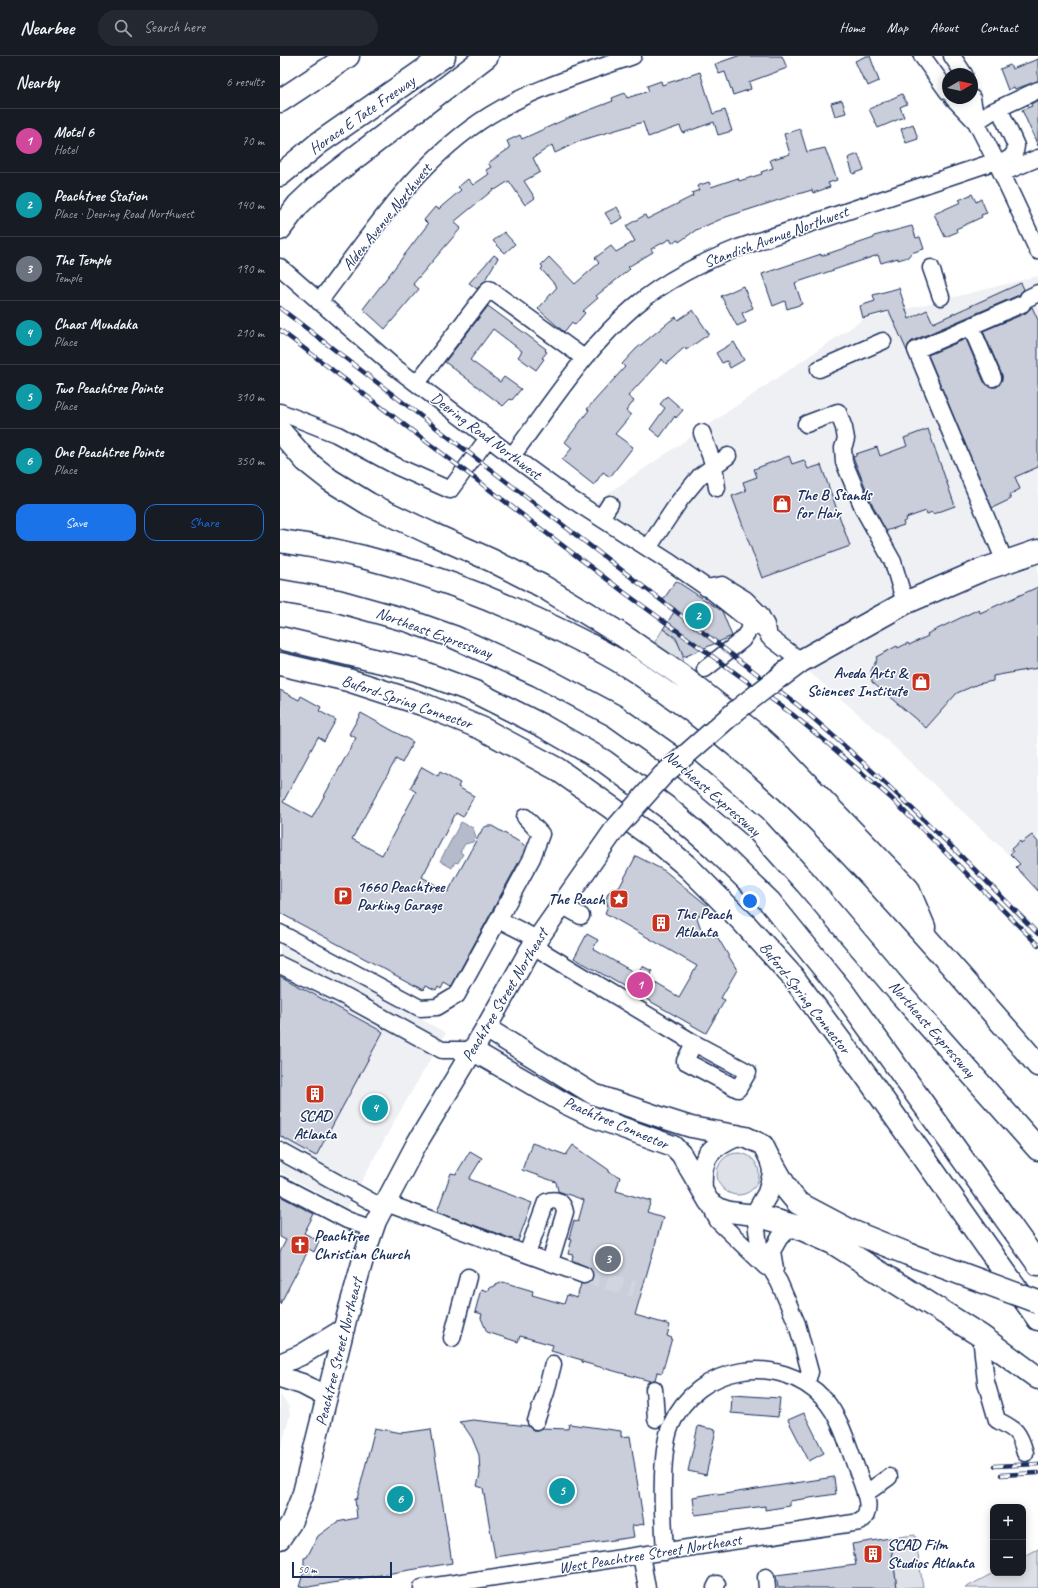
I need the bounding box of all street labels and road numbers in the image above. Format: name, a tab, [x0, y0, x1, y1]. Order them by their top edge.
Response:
street label: Horace E Tate Freeway	[305, 70, 420, 159]
street label: Alden Avenue Northwest	[338, 158, 437, 275]
street label: Standish Avenue Northwest	[701, 201, 852, 272]
street label: Deering Road Northwest	[427, 388, 547, 485]
street label: Northeast Expressway	[373, 603, 496, 664]
street label: Buford-Spring Connector	[339, 670, 476, 734]
street label: Northeast Expressway	[659, 745, 766, 842]
street label: Peachtree Street Northeast	[457, 923, 554, 1065]
street label: Buford-Spring Connector	[755, 938, 856, 1059]
street label: Northeast Expressway	[884, 976, 981, 1083]
street label: Peachtree Connector	[560, 1092, 673, 1155]
street label: Peachtree Street Northeast	[311, 1273, 368, 1428]
street label: West Peachtree Street Northeast	[557, 1529, 744, 1578]

